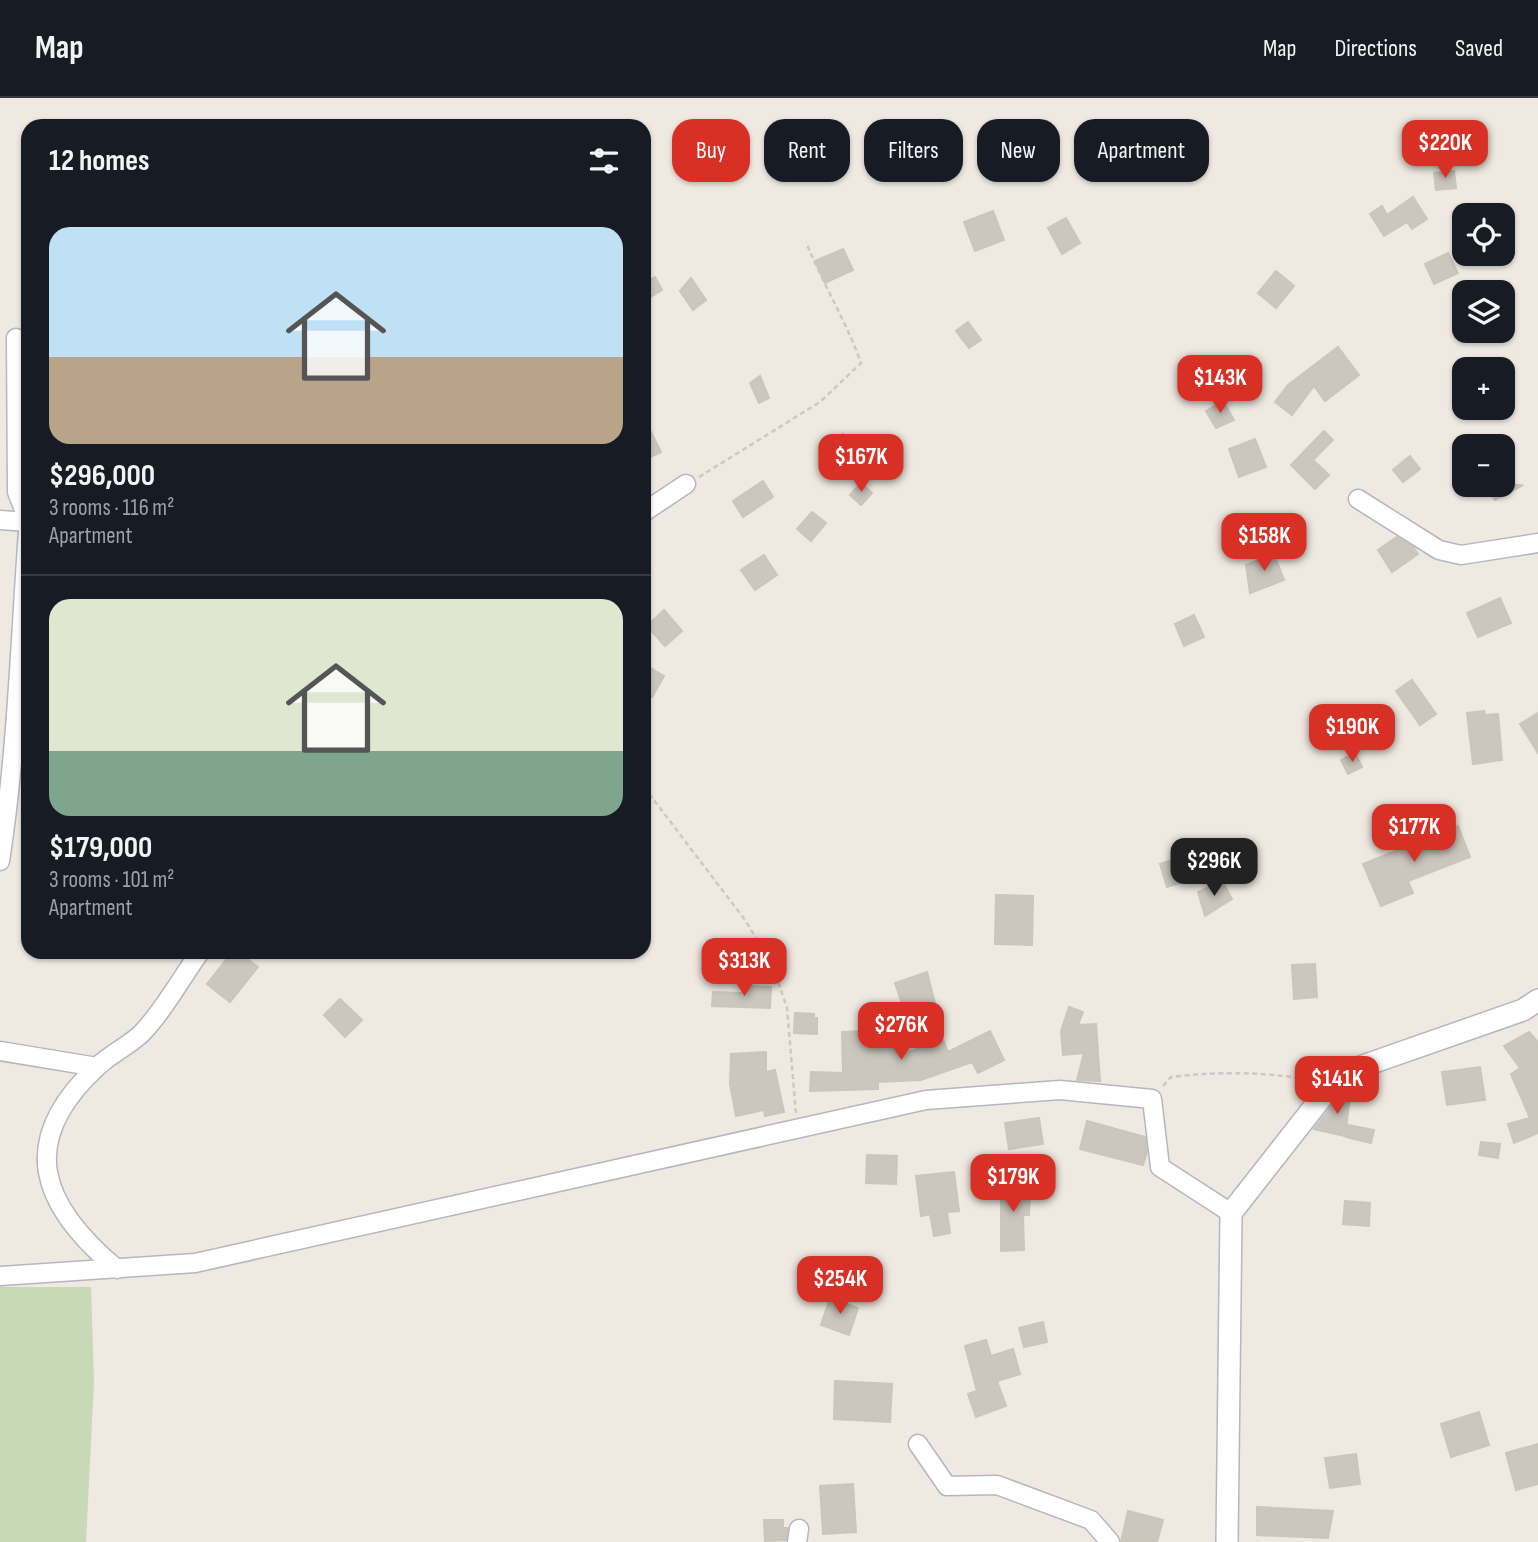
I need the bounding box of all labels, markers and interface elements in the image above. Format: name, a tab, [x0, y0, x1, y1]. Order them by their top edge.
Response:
text: Map	[35, 28, 84, 68]
text: Map	[1263, 34, 1296, 63]
text: Directions	[1334, 34, 1417, 63]
text: Saved	[1455, 34, 1503, 63]
chip: Buy	[672, 119, 750, 182]
chip: Rent	[764, 119, 850, 182]
chip: Filters	[864, 119, 963, 182]
chip: New	[977, 119, 1060, 182]
chip: Apartment	[1074, 119, 1209, 182]
pin: $220K	[1396, 120, 1494, 180]
text: $220K	[1418, 129, 1472, 157]
icon: filters	[585, 142, 623, 180]
text: 12 homes	[49, 143, 150, 179]
map controls	[1452, 203, 1515, 497]
button: locate	[1452, 203, 1515, 266]
icon: home	[273, 273, 399, 399]
button: layers	[1452, 280, 1515, 343]
pin: $143K	[1171, 356, 1269, 415]
button: +	[1452, 357, 1515, 420]
text: $143K	[1193, 364, 1247, 392]
pin: $167K	[812, 434, 910, 494]
button: −	[1452, 434, 1515, 497]
text: $167K	[834, 443, 888, 471]
text: $296,000	[49, 458, 155, 494]
text: 3 rooms · 116 m²	[49, 494, 174, 522]
pin: $158K	[1215, 514, 1313, 573]
text: Apartment	[49, 522, 133, 550]
text: $158K	[1237, 522, 1291, 550]
icon: home	[273, 645, 399, 771]
pin: $190K	[1303, 704, 1401, 764]
text: $190K	[1325, 713, 1379, 741]
pin: $177K	[1365, 804, 1463, 864]
text: $177K	[1388, 813, 1440, 841]
text: $179,000	[49, 830, 152, 866]
pin: $296K	[1165, 838, 1263, 898]
text: $296K	[1187, 847, 1241, 875]
text: 3 rooms · 101 m²	[49, 866, 174, 894]
text: Apartment	[49, 894, 133, 922]
pin: $313K	[695, 939, 793, 998]
text: $313K	[718, 947, 770, 975]
pin: $276K	[852, 1002, 950, 1062]
text: $276K	[874, 1011, 928, 1039]
pin: $141K	[1288, 1056, 1386, 1116]
text: $141K	[1311, 1065, 1363, 1093]
pin: $179K	[964, 1154, 1062, 1214]
text: $179K	[987, 1163, 1039, 1191]
pin: $254K	[791, 1256, 889, 1316]
text: $254K	[813, 1265, 867, 1293]

